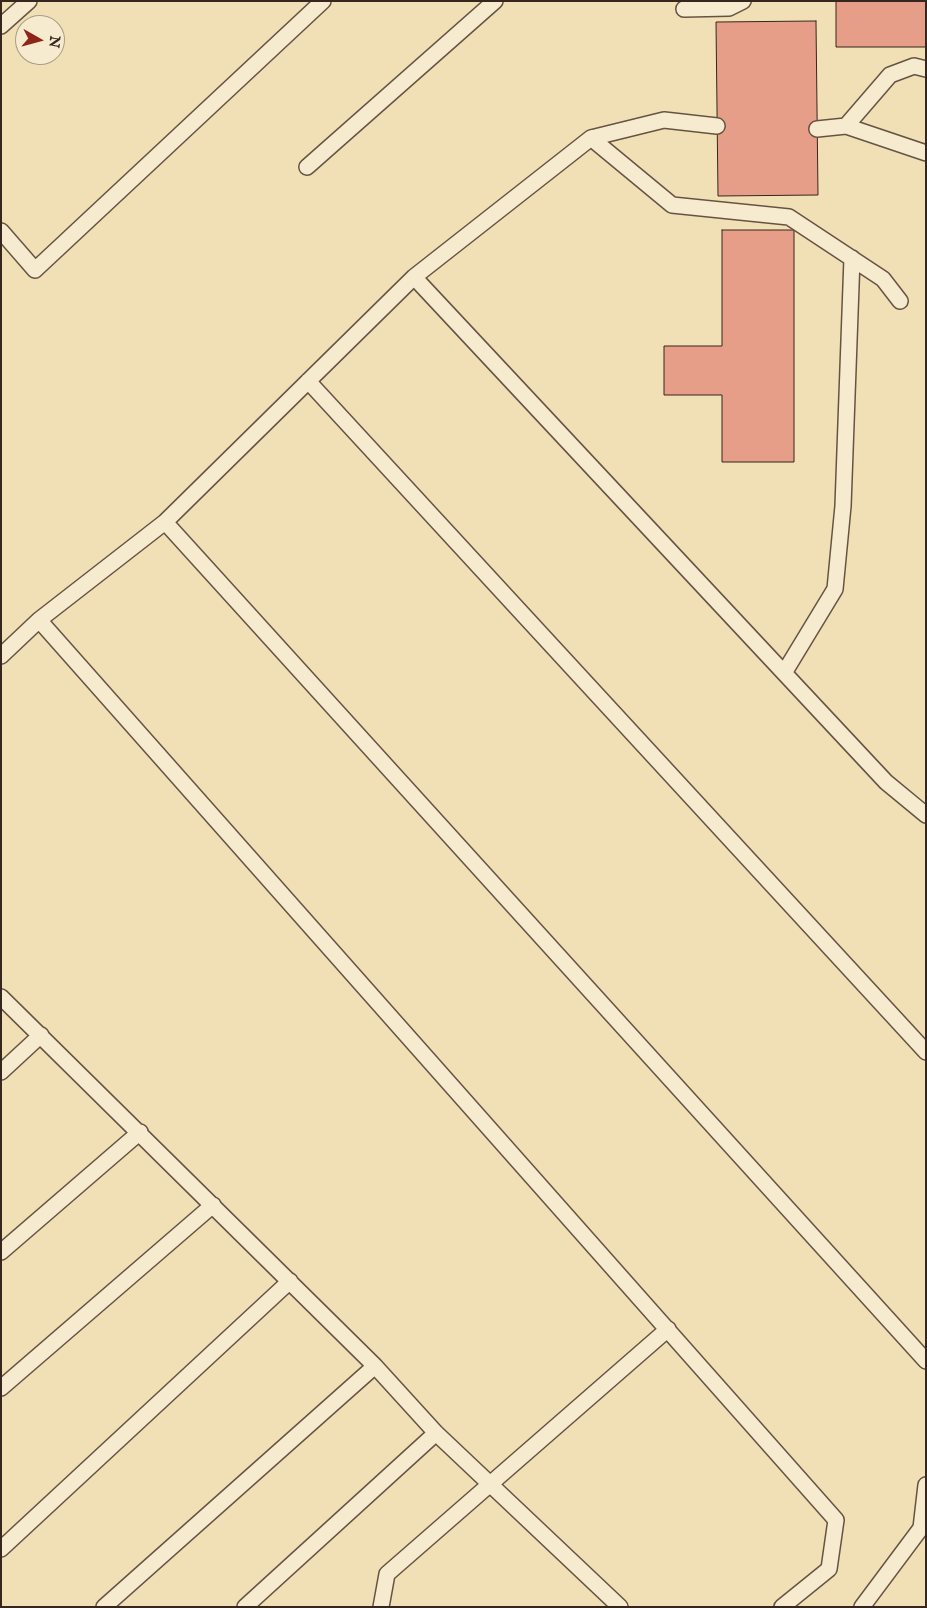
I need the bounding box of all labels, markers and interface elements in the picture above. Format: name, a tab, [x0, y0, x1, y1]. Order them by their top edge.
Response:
north arrow	[15, 15, 65, 65]
text: N	[44, 35, 64, 49]

